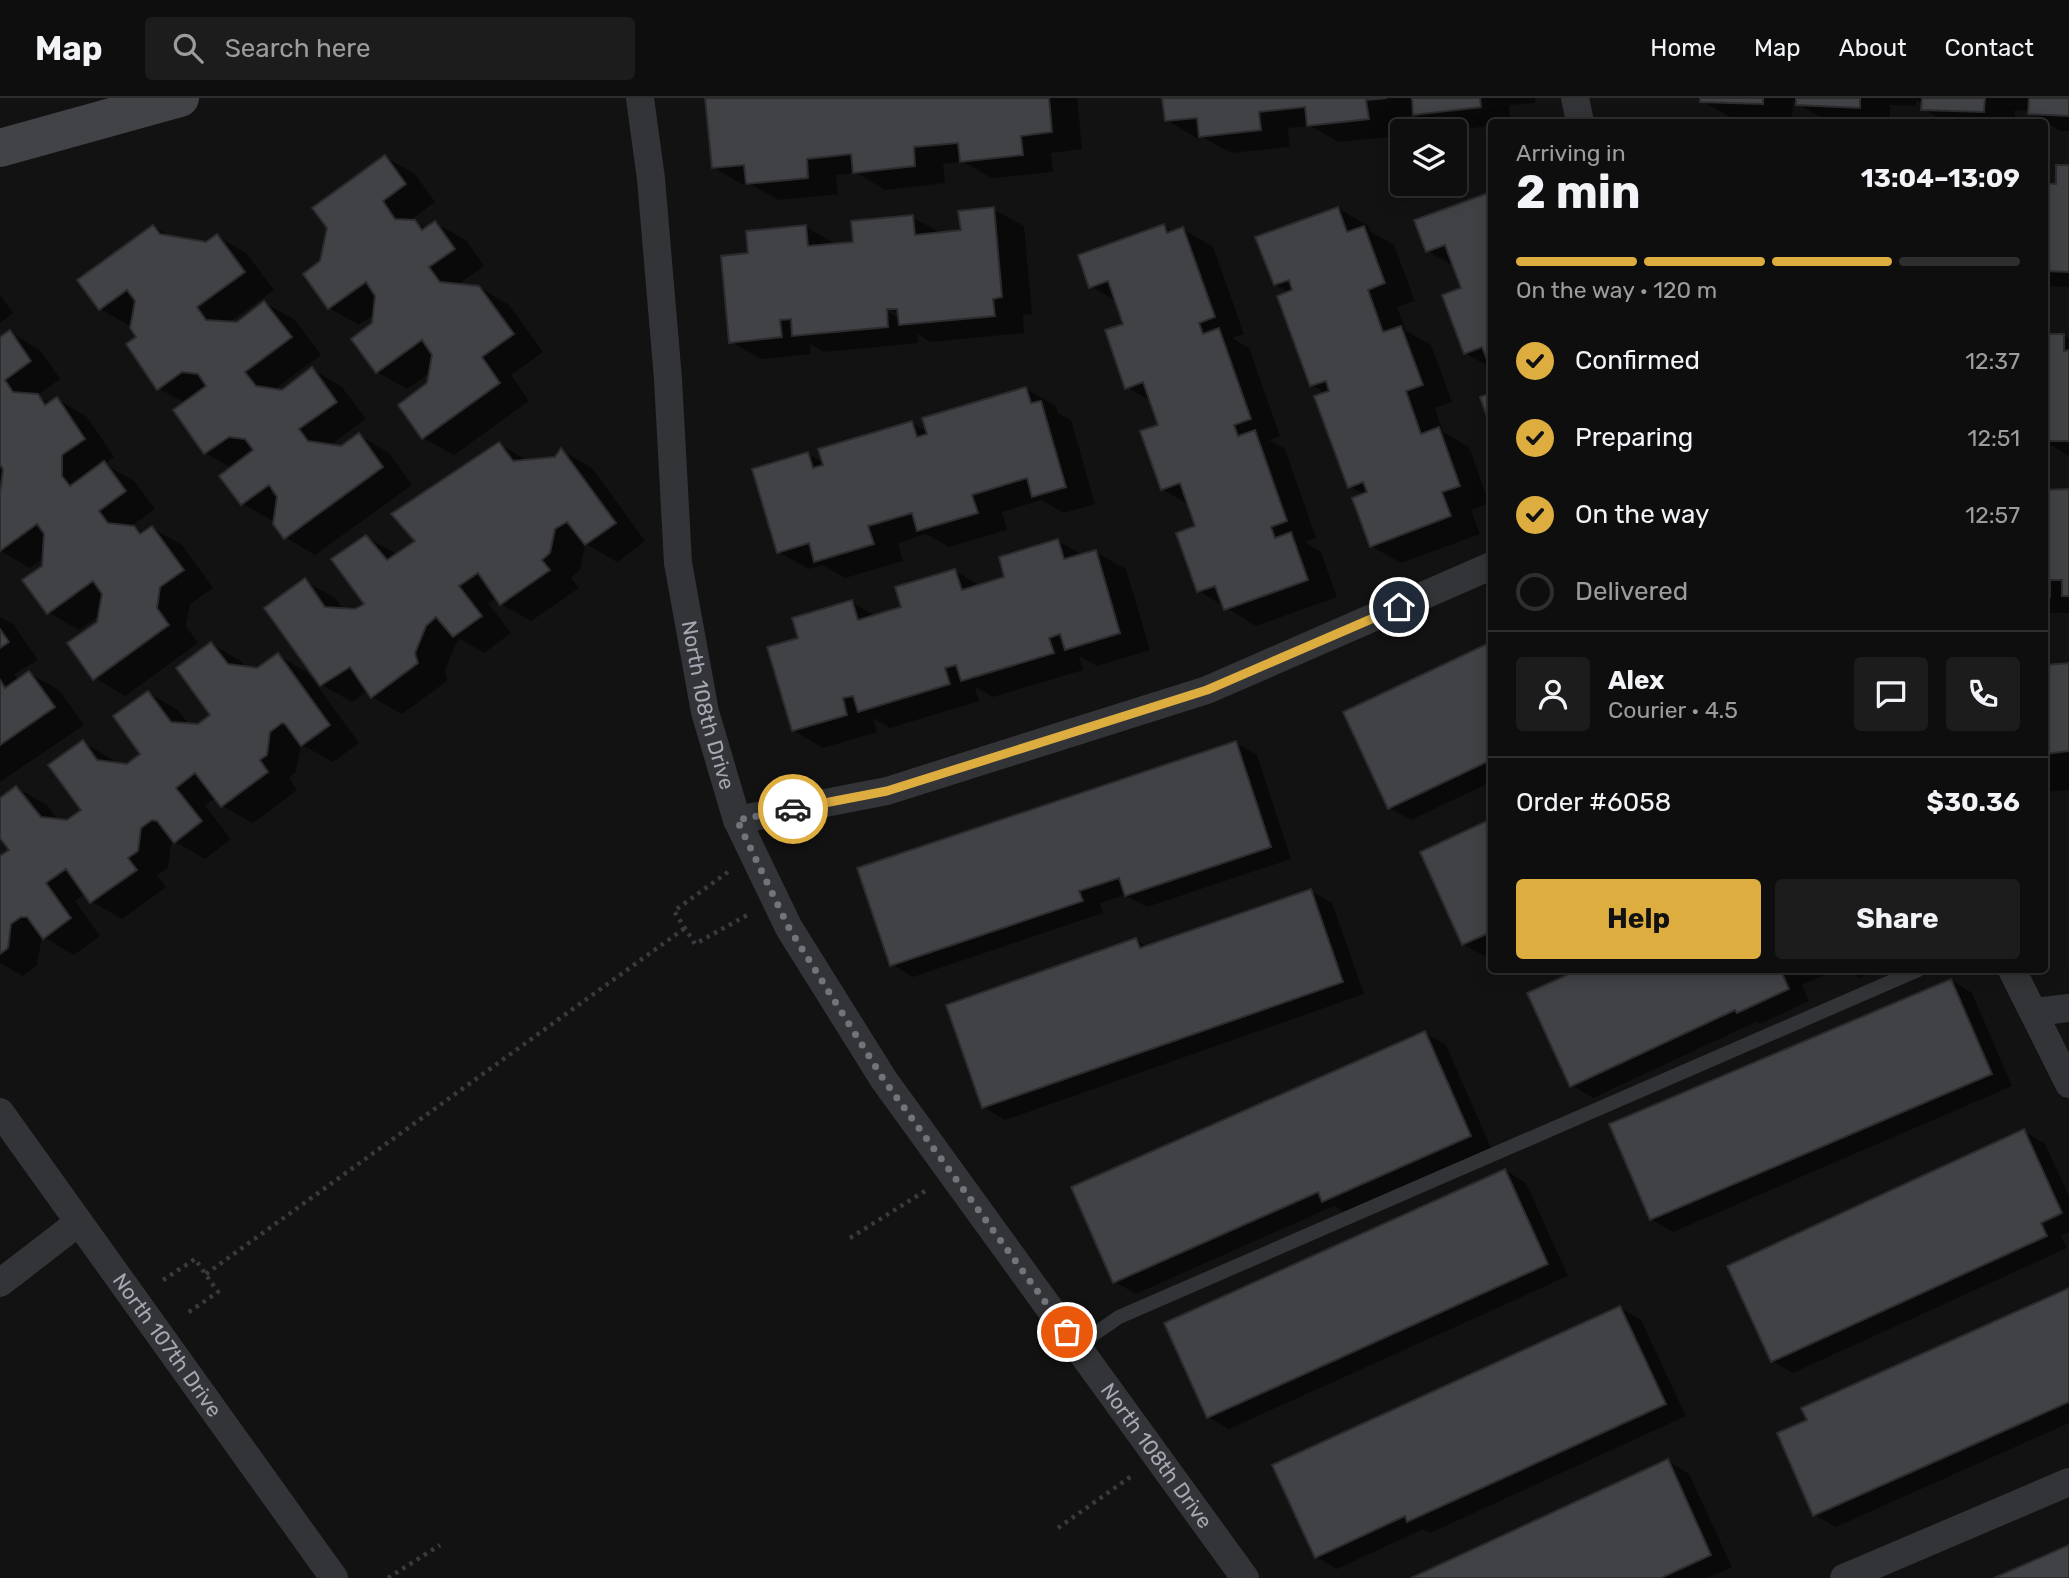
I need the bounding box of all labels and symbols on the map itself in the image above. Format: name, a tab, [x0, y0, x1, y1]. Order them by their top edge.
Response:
pin	[1369, 577, 1429, 637]
street label: North 108th Drive	[677, 618, 740, 793]
courier	[758, 774, 828, 844]
street label: North 107th Drive	[108, 1268, 227, 1422]
pin	[1037, 1302, 1097, 1362]
street label: North 108th Drive	[1096, 1378, 1218, 1533]

